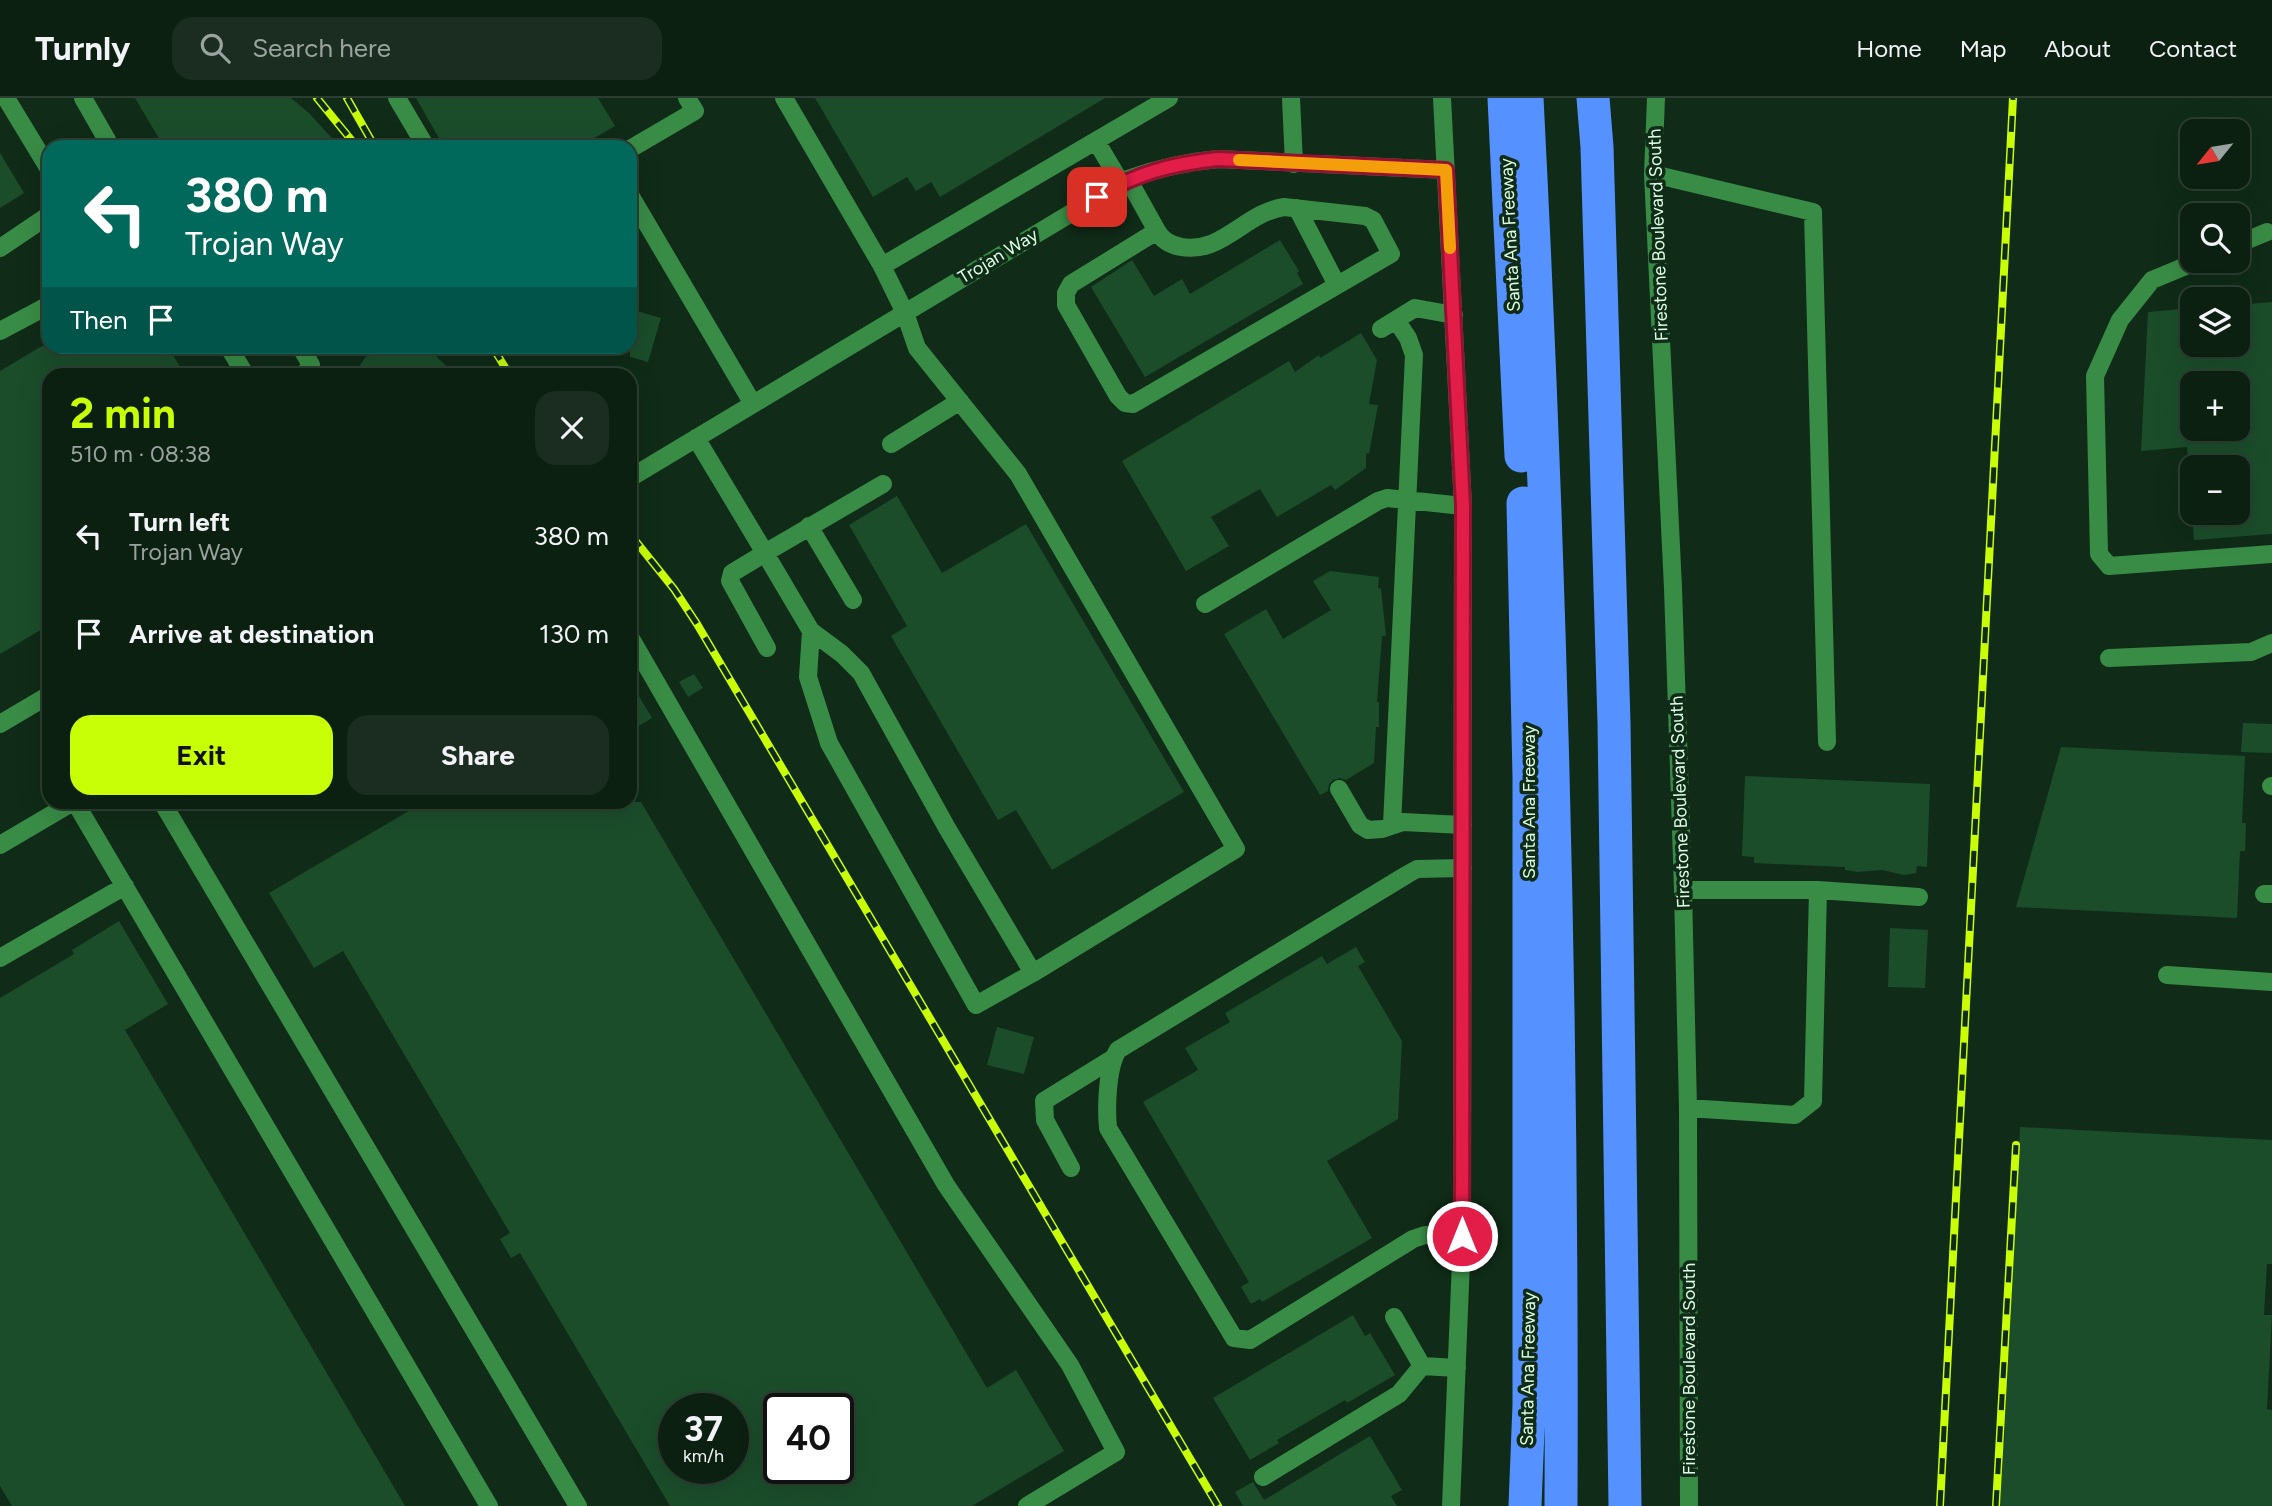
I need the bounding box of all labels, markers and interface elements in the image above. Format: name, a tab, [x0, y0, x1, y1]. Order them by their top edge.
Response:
search box	[172, 17, 662, 80]
text: Turnly	[35, 29, 130, 68]
icon: search	[196, 29, 234, 67]
text: Search here	[252, 32, 391, 64]
text: Home	[1856, 34, 1922, 63]
text: Map	[1960, 34, 2006, 63]
text: About	[2044, 34, 2111, 63]
text: Contact	[2149, 34, 2237, 63]
north arrow	[2180, 119, 2250, 189]
map controls	[2180, 119, 2250, 525]
street label: Firestone Boulevard South	[1643, 128, 1673, 342]
street label: Santa Ana Freeway	[1495, 157, 1525, 312]
text: 380 m	[185, 165, 328, 224]
pin	[1067, 167, 1127, 227]
icon: left	[70, 168, 161, 259]
icon: arrive	[1078, 178, 1116, 216]
button: search	[2180, 203, 2250, 273]
street label: Trojan Way	[954, 223, 1042, 288]
text: Trojan Way	[185, 225, 344, 263]
button: layers	[2180, 287, 2250, 357]
icon: arrive	[142, 301, 180, 339]
text: Then	[70, 304, 128, 336]
button: +	[2180, 371, 2250, 441]
text: 2 min	[70, 388, 176, 439]
button: close	[535, 391, 609, 465]
text: 510 m · 08:38	[70, 440, 211, 468]
button: −	[2180, 455, 2250, 525]
text: Turn left	[129, 506, 230, 538]
icon: left	[70, 517, 108, 555]
text: 380 m	[534, 520, 609, 552]
text: Trojan Way	[129, 538, 243, 566]
icon: arrive	[70, 615, 108, 653]
text: Arrive at destination	[129, 618, 374, 650]
text: 130 m	[539, 618, 609, 650]
street label: Firestone Boulevard South	[1665, 695, 1695, 909]
button: Exit	[70, 715, 333, 795]
button: Share	[347, 715, 609, 795]
street label: Santa Ana Freeway	[1518, 724, 1540, 879]
position arrow	[1425, 1199, 1499, 1273]
street label: Firestone Boulevard South	[1678, 1263, 1700, 1475]
street label: Santa Ana Freeway	[1516, 1291, 1540, 1446]
speed limit sign: 40	[763, 1393, 854, 1484]
text: 37	[684, 1408, 723, 1450]
text: km/h	[683, 1445, 724, 1467]

